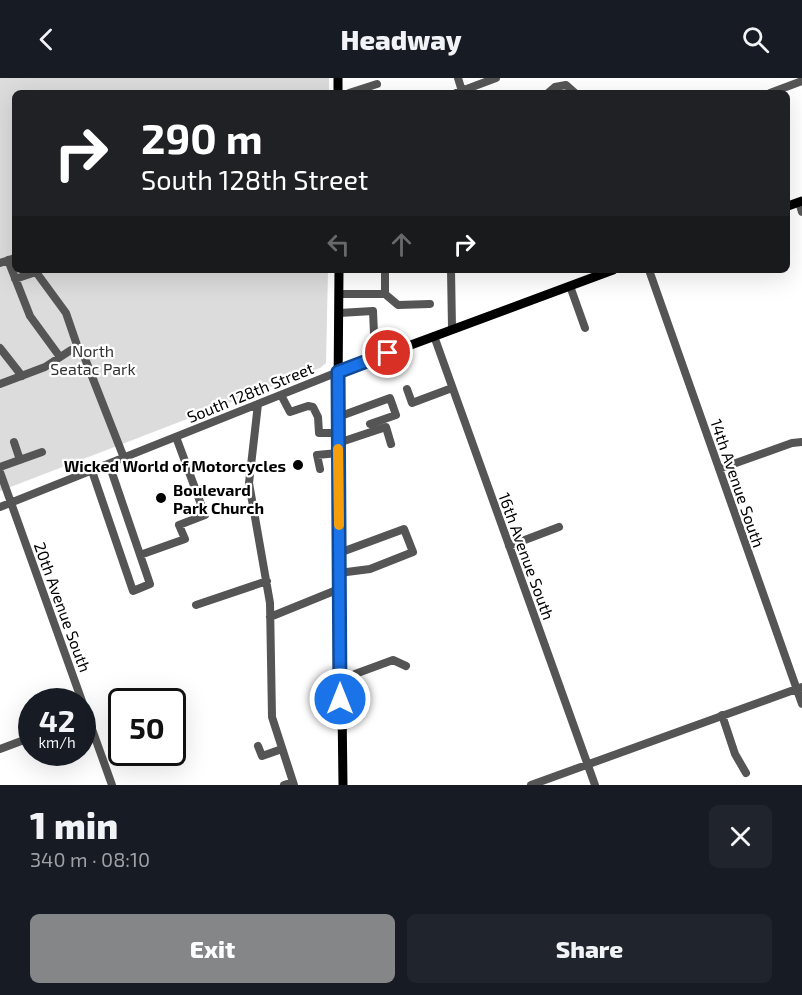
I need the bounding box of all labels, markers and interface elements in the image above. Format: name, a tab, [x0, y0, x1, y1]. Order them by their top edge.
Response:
icon: back	[30, 23, 63, 56]
text: Headway	[340, 23, 462, 55]
icon: search	[739, 23, 772, 56]
text: 290 m	[141, 112, 263, 162]
icon: right	[42, 114, 120, 192]
text: South 128th Street	[141, 163, 368, 195]
icon: left	[322, 228, 355, 261]
icon: ahead	[385, 228, 418, 261]
icon: right	[448, 228, 481, 261]
pin	[362, 327, 413, 378]
icon: arrive	[371, 336, 404, 369]
park label: North Seatac Park	[50, 341, 136, 378]
street label: South 128th Street	[184, 358, 316, 426]
street label: 14th Avenue South	[707, 416, 769, 550]
place label: Wicked World of Motorcycles	[64, 456, 286, 476]
marker: Wicked World of Motorcycles	[291, 458, 305, 472]
place label: Boulevard Park Church	[173, 480, 264, 517]
street label: 16th Avenue South	[495, 490, 559, 622]
marker: Boulevard Park Church	[154, 491, 168, 505]
street label: 20th Avenue South	[31, 539, 95, 675]
position arrow	[308, 667, 372, 731]
speed limit sign: 50	[108, 688, 186, 766]
text: 42	[39, 702, 75, 738]
text: km/h	[38, 733, 76, 751]
text: 1 min	[30, 803, 118, 846]
button: close	[709, 805, 772, 868]
text: 340 m · 08:10	[30, 847, 150, 871]
button: Exit	[30, 914, 395, 983]
button: Share	[407, 914, 772, 983]

